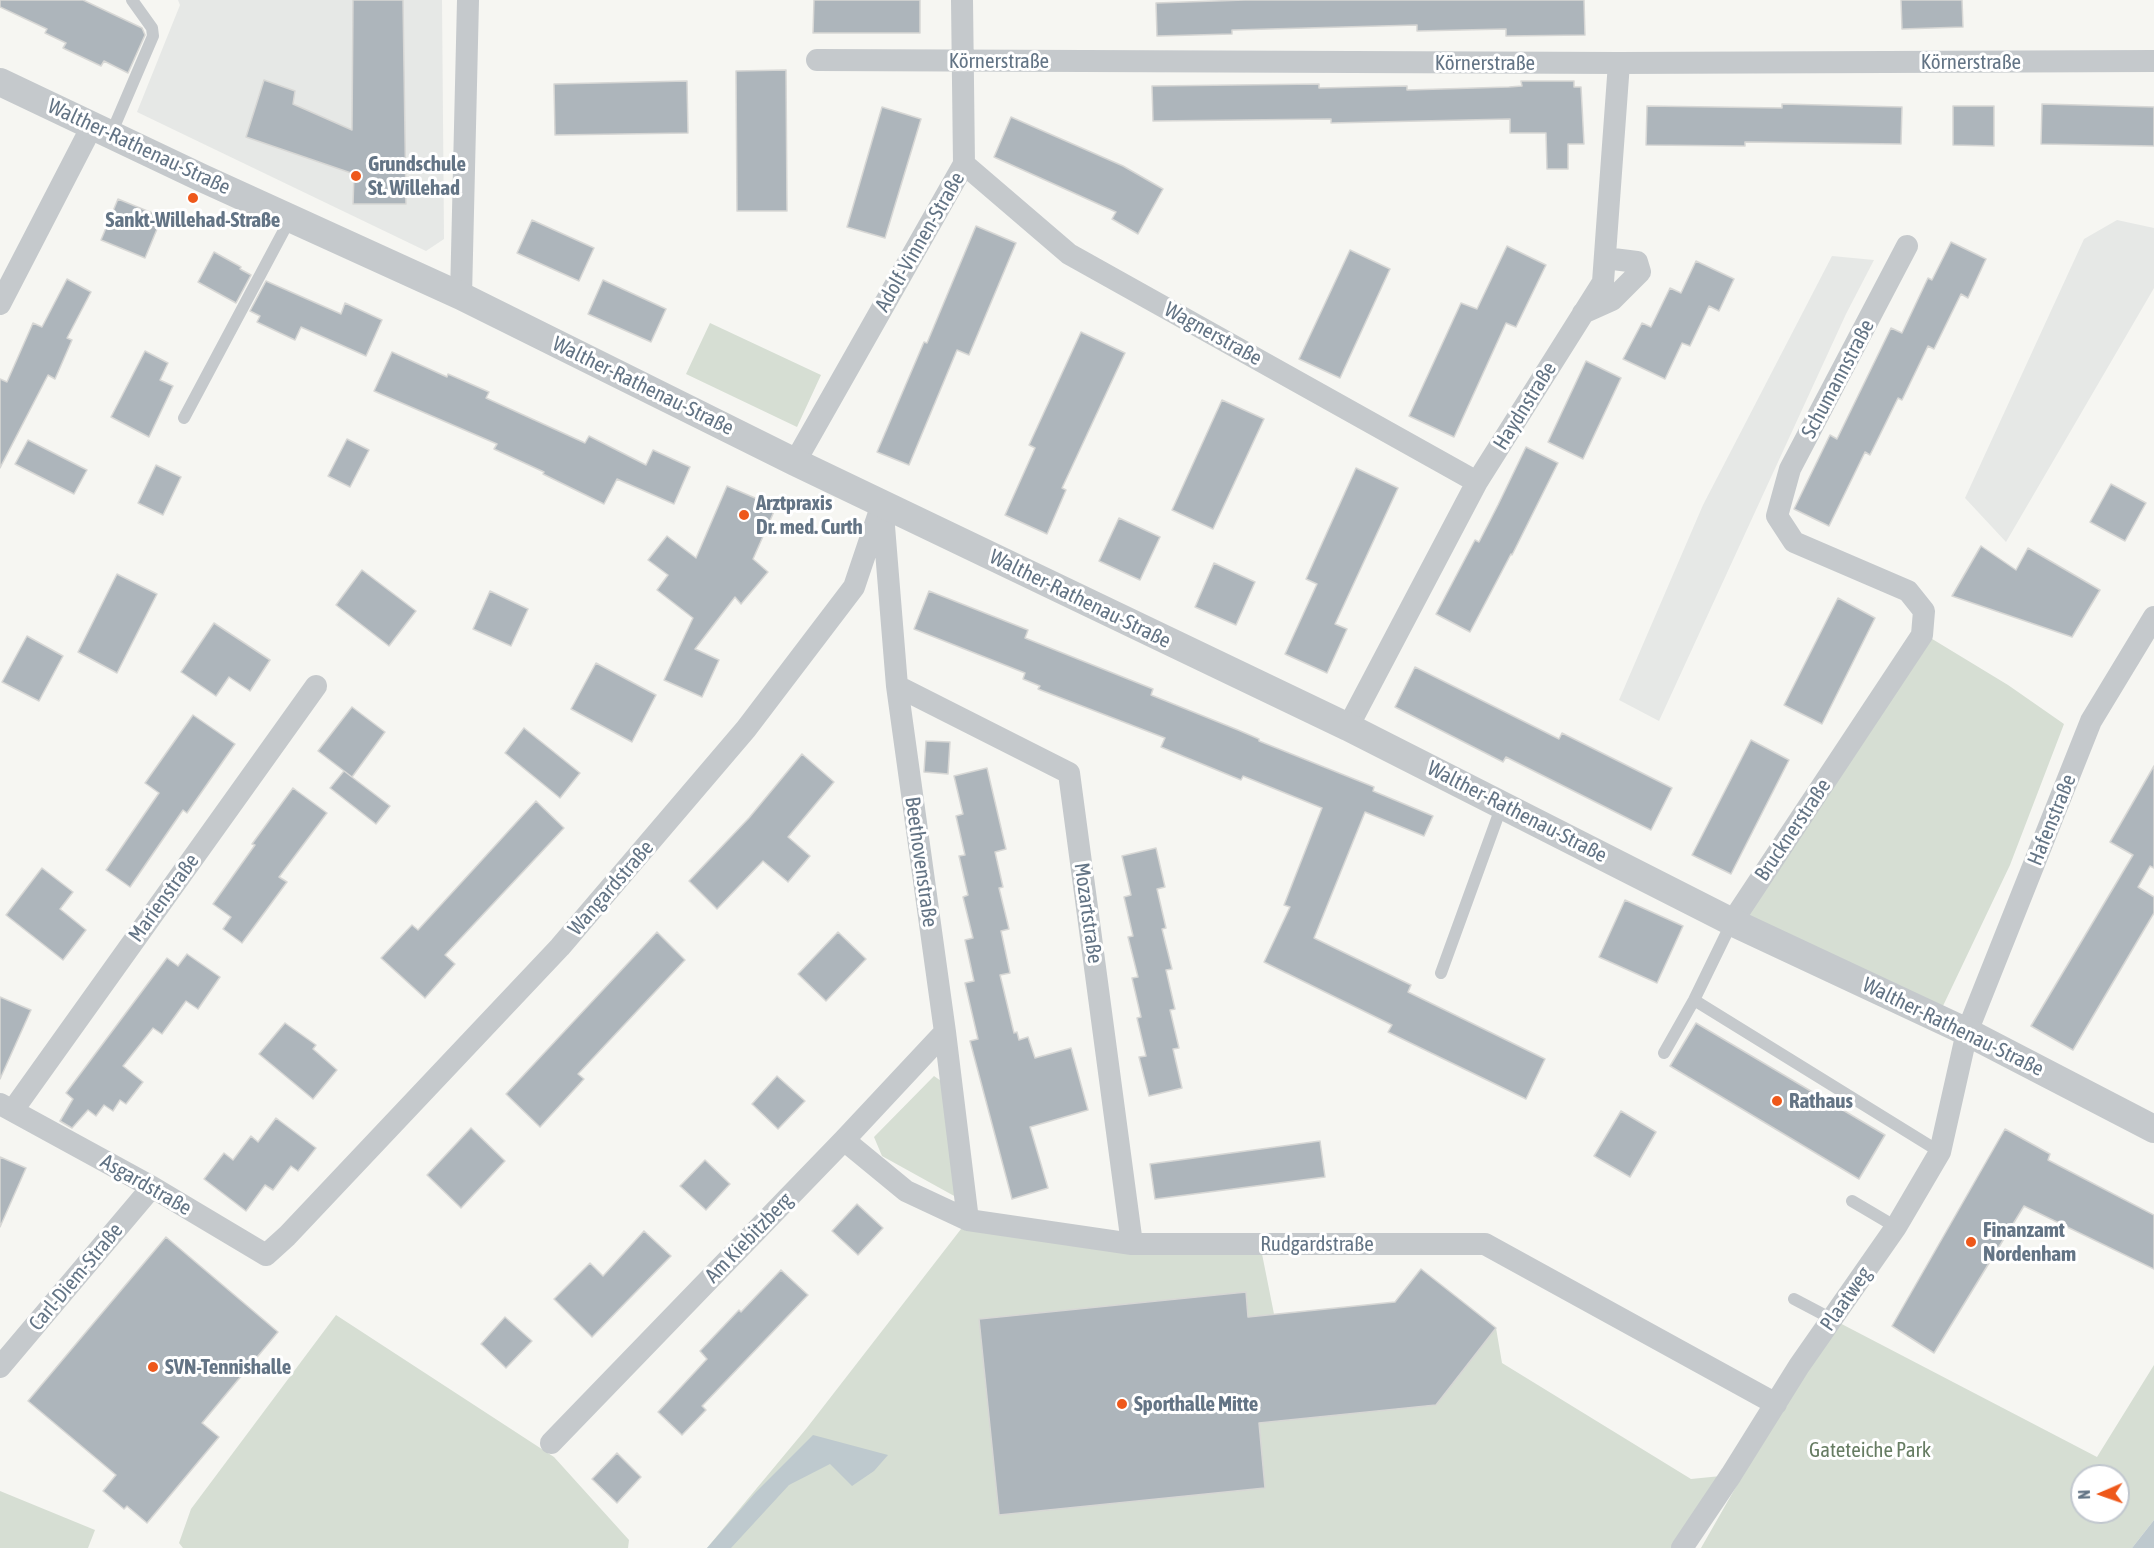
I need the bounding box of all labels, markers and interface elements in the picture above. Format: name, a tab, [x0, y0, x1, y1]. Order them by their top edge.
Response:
street label: Körnerstraße	[949, 48, 1049, 74]
street label: Körnerstraße	[1921, 49, 2021, 75]
street label: Körnerstraße	[1435, 50, 1535, 76]
street label: Walther-Rathenau-Straße	[44, 94, 234, 200]
place label: Grundschule St. Willehad	[368, 151, 466, 201]
street label: Adolf-Vinnen-Straße	[870, 168, 970, 316]
marker: Grundschule St. Willehad	[349, 169, 363, 183]
marker: Sankt-Willehad-Straße	[186, 191, 200, 205]
place label: Sankt-Willehad-Straße	[106, 207, 280, 233]
street label: Wagnerstraße	[1160, 297, 1266, 371]
street label: Schumannstraße	[1796, 315, 1880, 443]
street label: Walther-Rathenau-Straße	[548, 331, 738, 441]
street label: Haydnstraße	[1488, 357, 1562, 455]
place label: Arztpraxis Dr. med. Curth	[756, 490, 863, 540]
marker: Arztpraxis Dr. med. Curth	[737, 508, 751, 522]
street label: Walther-Rathenau-Straße	[985, 544, 1175, 654]
street label: Walther-Rathenau-Straße	[1423, 756, 1611, 868]
street label: Hafenstraße	[2022, 771, 2082, 869]
street label: Brucknerstraße	[1750, 774, 1836, 886]
street label: Beethovenstraße	[899, 795, 943, 929]
street label: Wangardstraße	[563, 835, 659, 941]
street label: Marienstraße	[124, 849, 204, 947]
street label: Mozartstraße	[1068, 861, 1108, 965]
street label: Walther-Rathenau-Straße	[1858, 972, 2048, 1082]
place label: Rathaus	[1789, 1088, 1853, 1114]
marker: Rathaus	[1770, 1094, 1784, 1108]
street label: Asgardstraße	[96, 1149, 196, 1221]
street label: Am Kiebitzberg	[700, 1188, 798, 1288]
place label: Finanzamt Nordenham	[1983, 1217, 2076, 1267]
street label: Carl-Diem-Straße	[24, 1218, 128, 1336]
street label: Rudgardstraße	[1260, 1231, 1374, 1257]
marker: Finanzamt Nordenham	[1964, 1235, 1978, 1249]
street label: Plaatweg	[1815, 1262, 1877, 1336]
place label: SVN-Tennishalle	[165, 1354, 291, 1380]
marker: SVN-Tennishalle	[146, 1360, 160, 1374]
place label: Sporthalle Mitte	[1134, 1391, 1258, 1417]
marker: Sporthalle Mitte	[1115, 1397, 1129, 1411]
park label: Gateteiche Park	[1809, 1437, 1931, 1463]
north arrow	[2070, 1464, 2130, 1524]
text: N	[2075, 1490, 2093, 1500]

